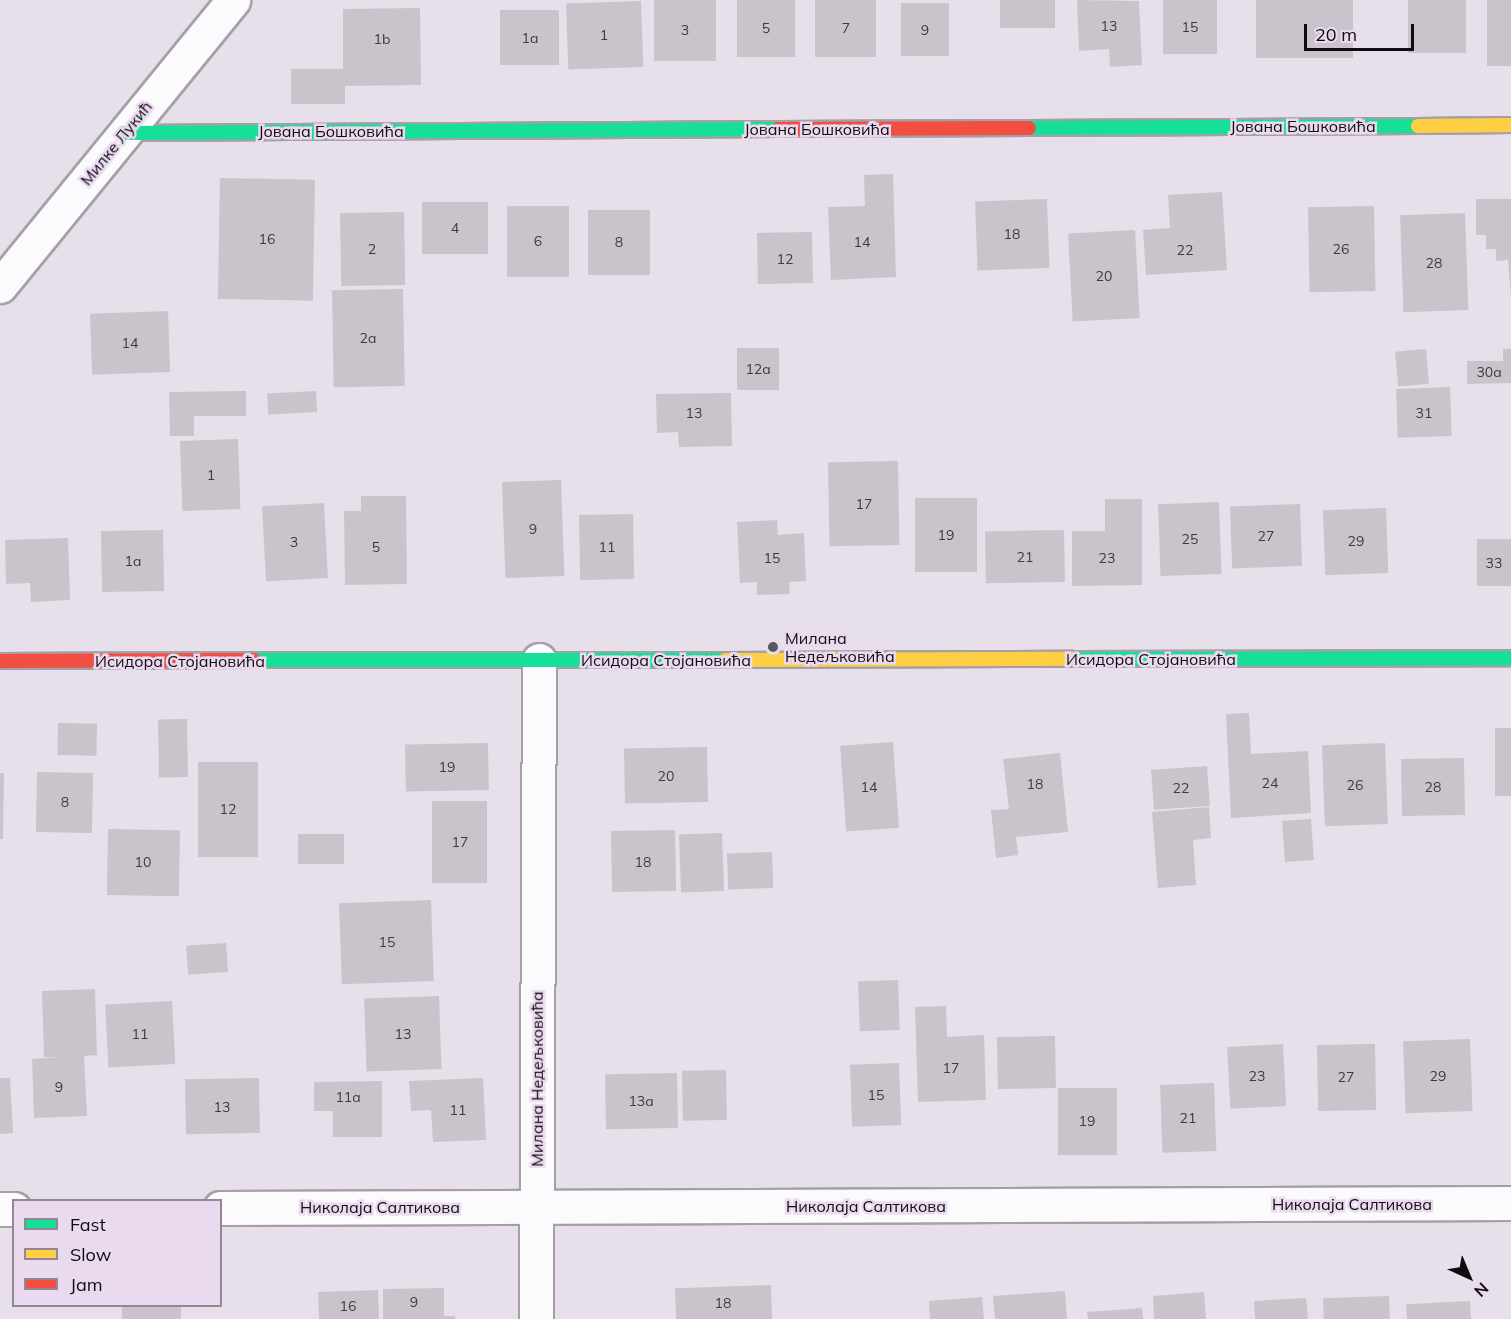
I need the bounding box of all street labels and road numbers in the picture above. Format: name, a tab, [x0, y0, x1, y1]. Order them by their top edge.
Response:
street label: Милке Лукић	[76, 97, 156, 189]
street label: Јована Бошковића	[1230, 116, 1376, 136]
street label: Јована Бошковића	[744, 119, 890, 139]
street label: Јована Бошковића	[258, 121, 404, 141]
street label: Исидора Стојановића	[1066, 649, 1236, 669]
street label: Исидора Стојановића	[581, 650, 751, 670]
street label: Исидора Стојановића	[95, 651, 265, 671]
street label: Милана Недељковића	[527, 991, 547, 1167]
street label: Николаја Салтикова	[1272, 1194, 1432, 1214]
street label: Николаја Салтикова	[786, 1196, 946, 1216]
street label: Николаја Салтикова	[300, 1197, 460, 1217]

